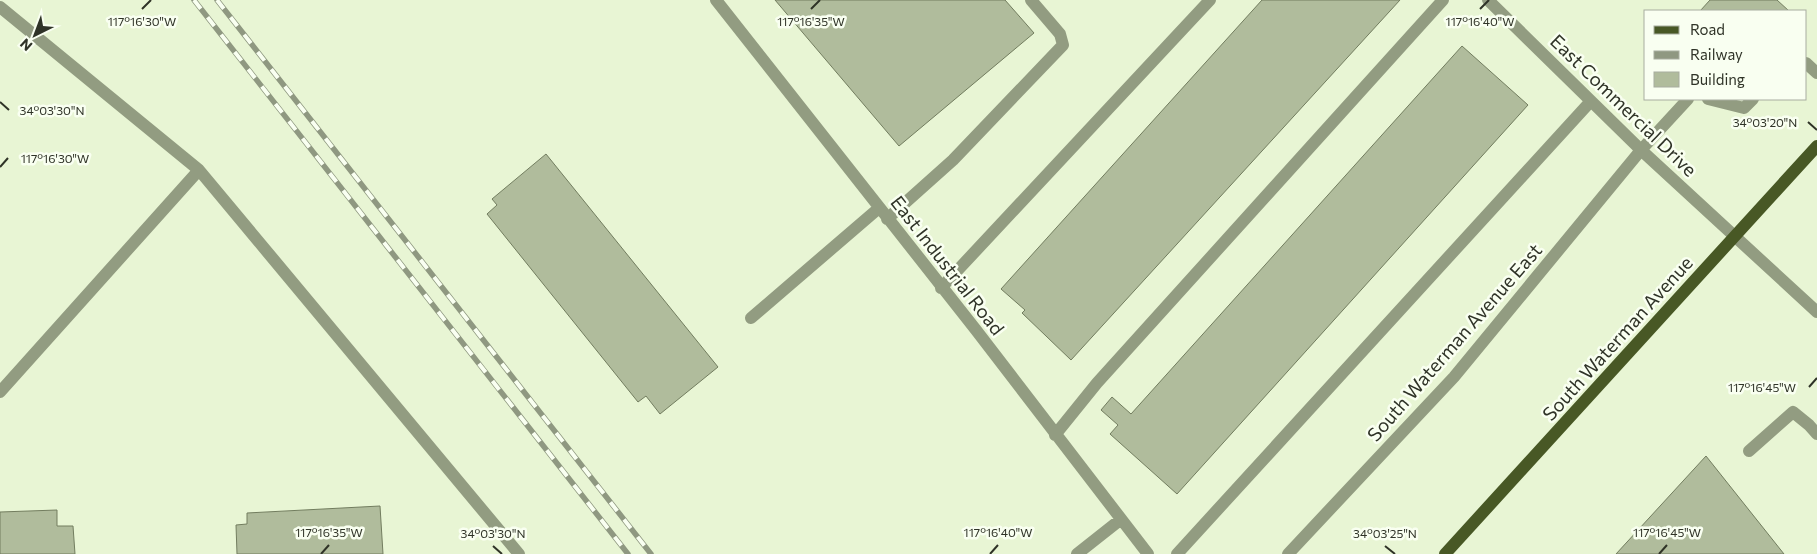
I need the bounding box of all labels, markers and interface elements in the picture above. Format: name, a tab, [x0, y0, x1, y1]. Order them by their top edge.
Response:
north arrow	[10, 10, 60, 60]
legend	[1644, 10, 1807, 100]
text: 117°16'30"W	[108, 14, 176, 28]
text: 117°16'35"W	[777, 14, 845, 28]
text: 117°16'40"W	[1446, 14, 1514, 28]
text: Road	[1690, 20, 1725, 38]
street label: East Commercial Drive	[1546, 29, 1702, 181]
text: N	[16, 35, 36, 55]
text: Railway	[1690, 45, 1743, 63]
text: Building	[1690, 70, 1745, 88]
text: 34°03'30"N	[20, 103, 84, 117]
text: 34°03'20"N	[1733, 115, 1797, 129]
text: 117°16'30"W	[21, 151, 89, 165]
street label: East Industrial Road	[886, 191, 1010, 339]
street label: South Waterman Avenue East	[1362, 238, 1546, 446]
street label: South Waterman Avenue	[1537, 251, 1697, 425]
text: 117°16'45"W	[1728, 380, 1796, 394]
text: 117°16'35"W	[295, 525, 363, 539]
text: 117°16'40"W	[964, 525, 1032, 539]
text: 117°16'45"W	[1633, 525, 1701, 539]
text: 34°03'30"N	[461, 526, 525, 540]
text: 34°03'25"N	[1353, 526, 1417, 540]

